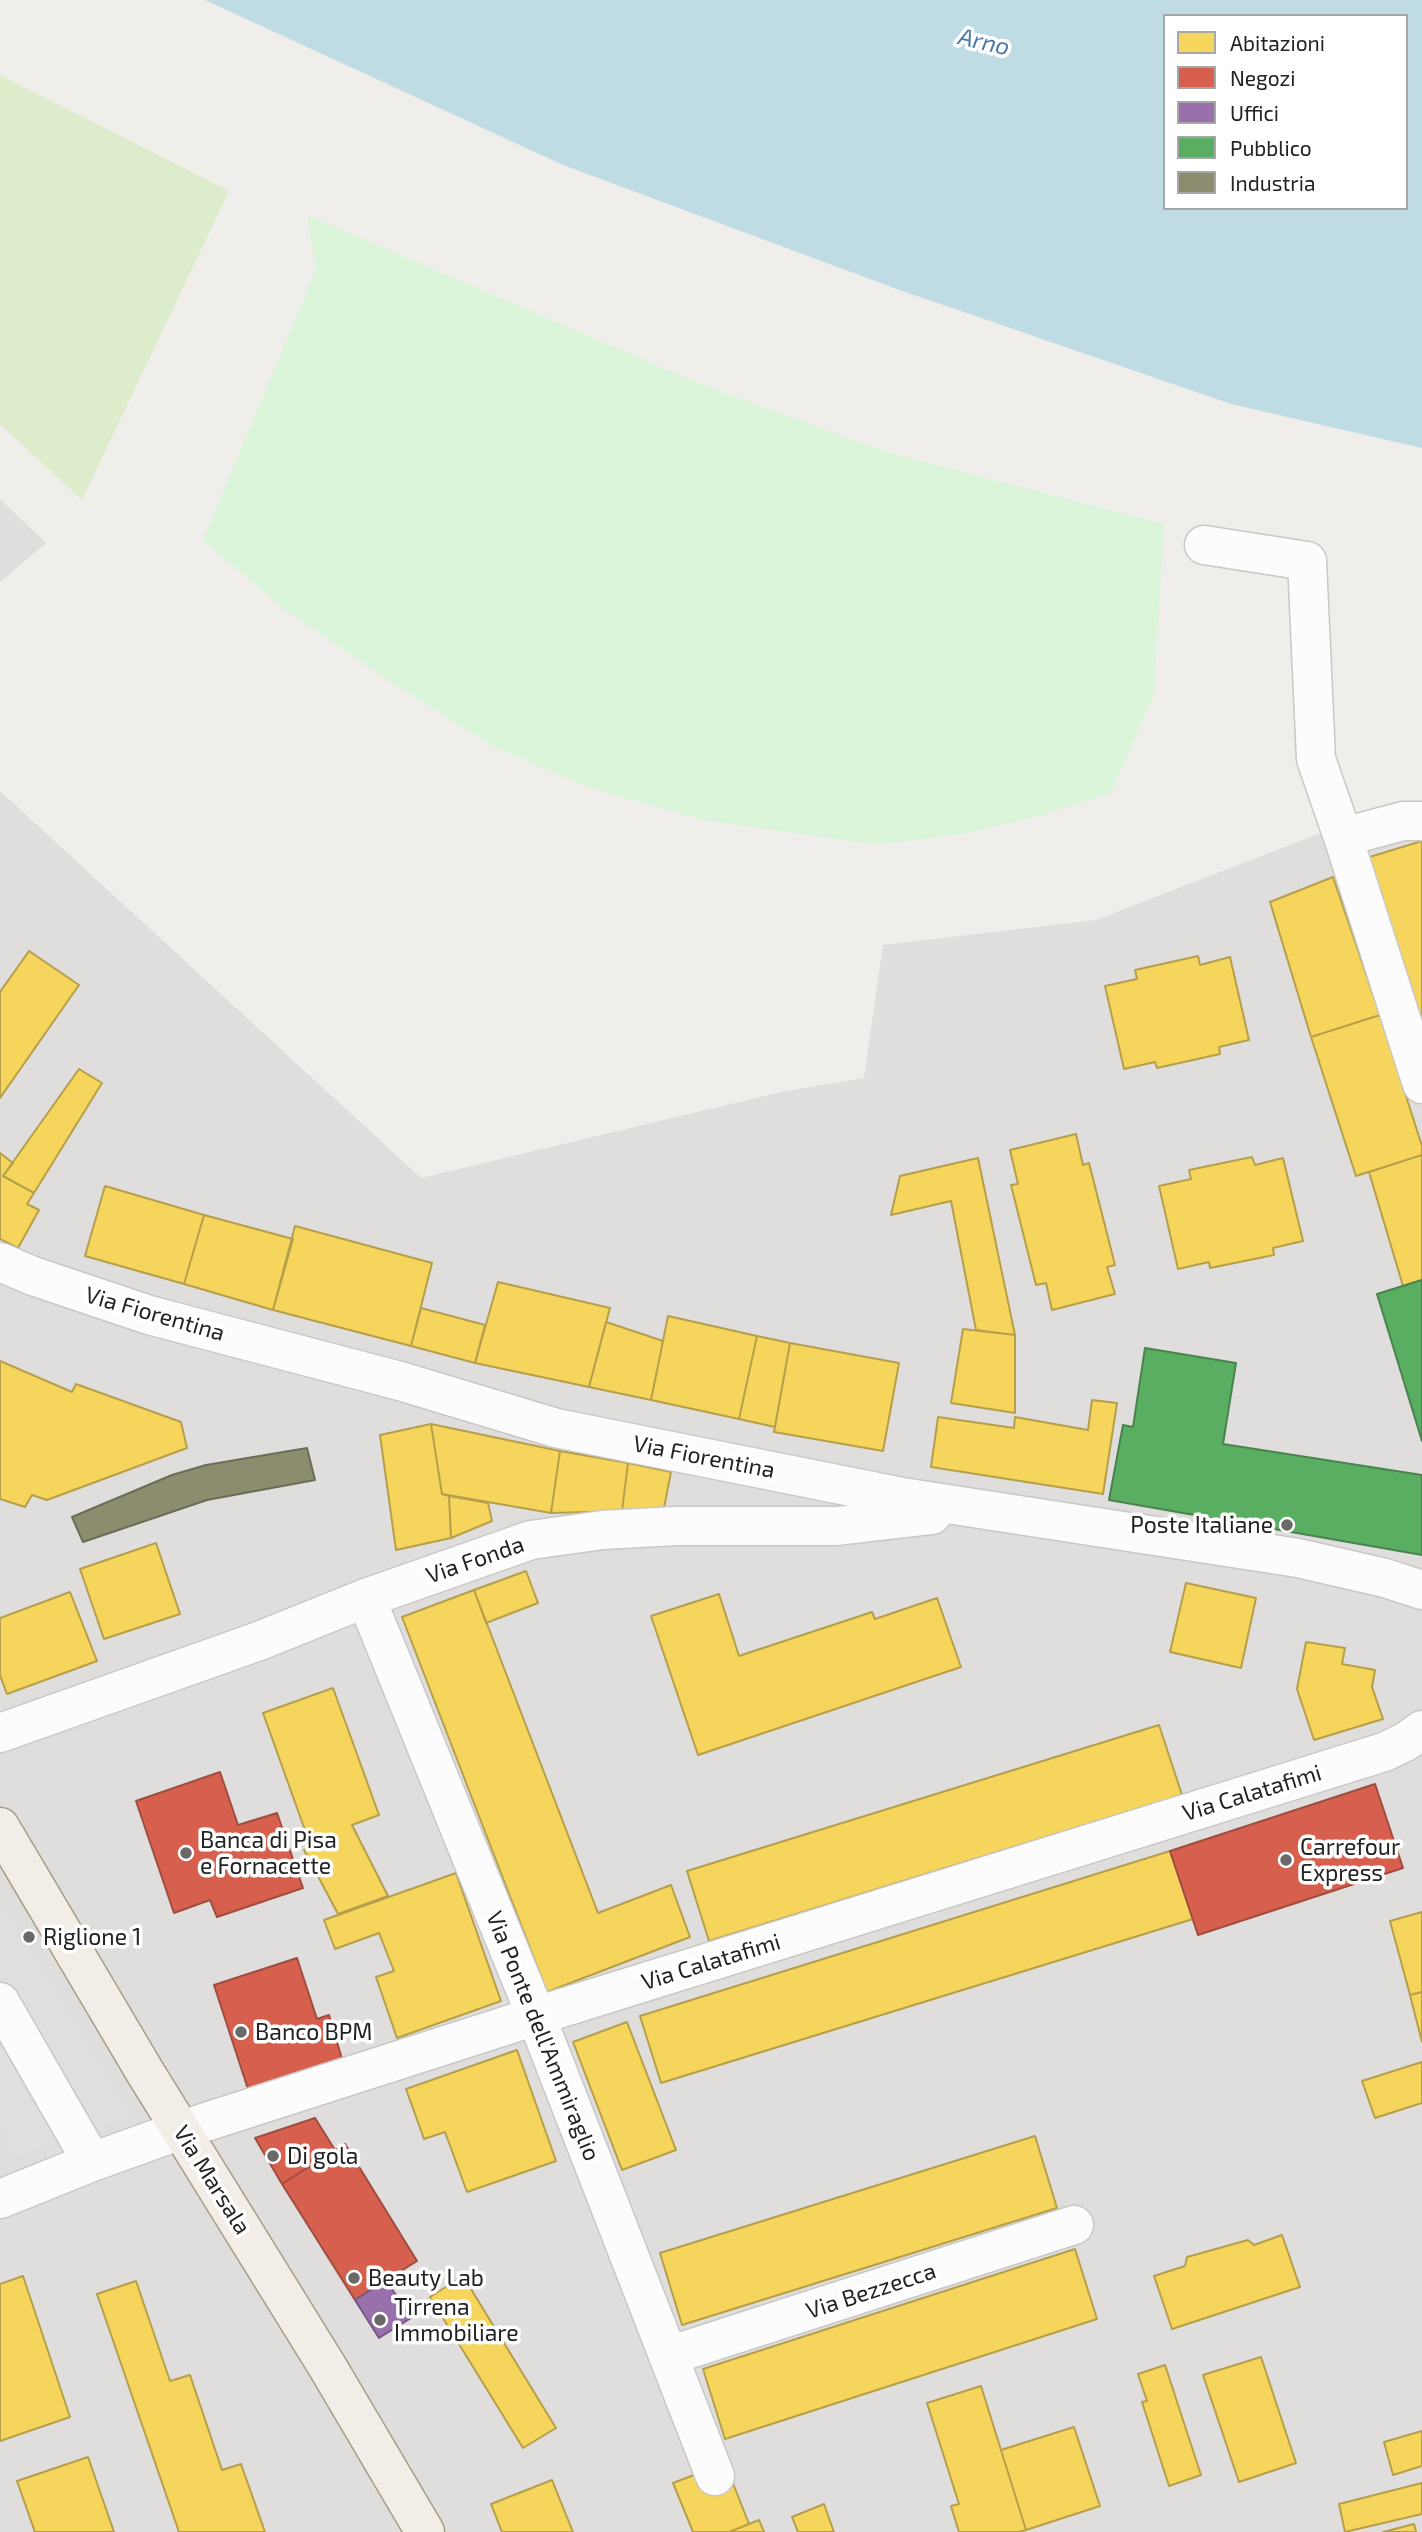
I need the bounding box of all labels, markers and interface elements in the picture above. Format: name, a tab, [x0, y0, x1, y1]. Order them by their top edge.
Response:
legend	[1163, 14, 1408, 210]
water label: Arno	[956, 22, 1012, 62]
text: Abitazioni	[1230, 30, 1325, 55]
text: Negozi	[1230, 65, 1296, 90]
text: Uffici	[1230, 100, 1279, 125]
text: Pubblico	[1230, 135, 1312, 160]
text: Industria	[1230, 170, 1316, 195]
street label: Via Fiorentina	[82, 1281, 228, 1347]
street label: Via Fiorentina	[631, 1430, 777, 1484]
place label: Poste Italiane	[1130, 1511, 1273, 1539]
marker: Poste Italiane	[1279, 1517, 1295, 1533]
street label: Via Fonda	[422, 1530, 528, 1590]
street label: Via Calatafimi	[1179, 1759, 1325, 1827]
place label: Banca di Pisa e Fornacette	[200, 1826, 337, 1880]
place label: Carrefour Express	[1300, 1833, 1400, 1887]
marker: Banca di Pisa e Fornacette	[178, 1845, 194, 1861]
marker: Carrefour Express	[1278, 1852, 1294, 1868]
street label: Via Ponte dell'Ammiraglio	[480, 1907, 606, 2165]
place label: Riglione 1	[43, 1923, 141, 1951]
street label: Via Calatafimi	[638, 1928, 784, 1996]
marker: Riglione 1	[21, 1929, 37, 1945]
place label: Banco BPM	[255, 2018, 373, 2046]
marker: Banco BPM	[233, 2024, 249, 2040]
street label: Via Marsala	[168, 2120, 256, 2240]
place label: Di gola	[287, 2142, 358, 2170]
marker: Di gola	[265, 2148, 281, 2164]
street label: Via Bezzecca	[803, 2257, 939, 2325]
place label: Beauty Lab	[368, 2264, 484, 2292]
marker: Beauty Lab	[346, 2270, 362, 2286]
place label: Tirrena Immobiliare	[394, 2293, 519, 2347]
marker: Tirrena Immobiliare	[372, 2312, 388, 2328]

